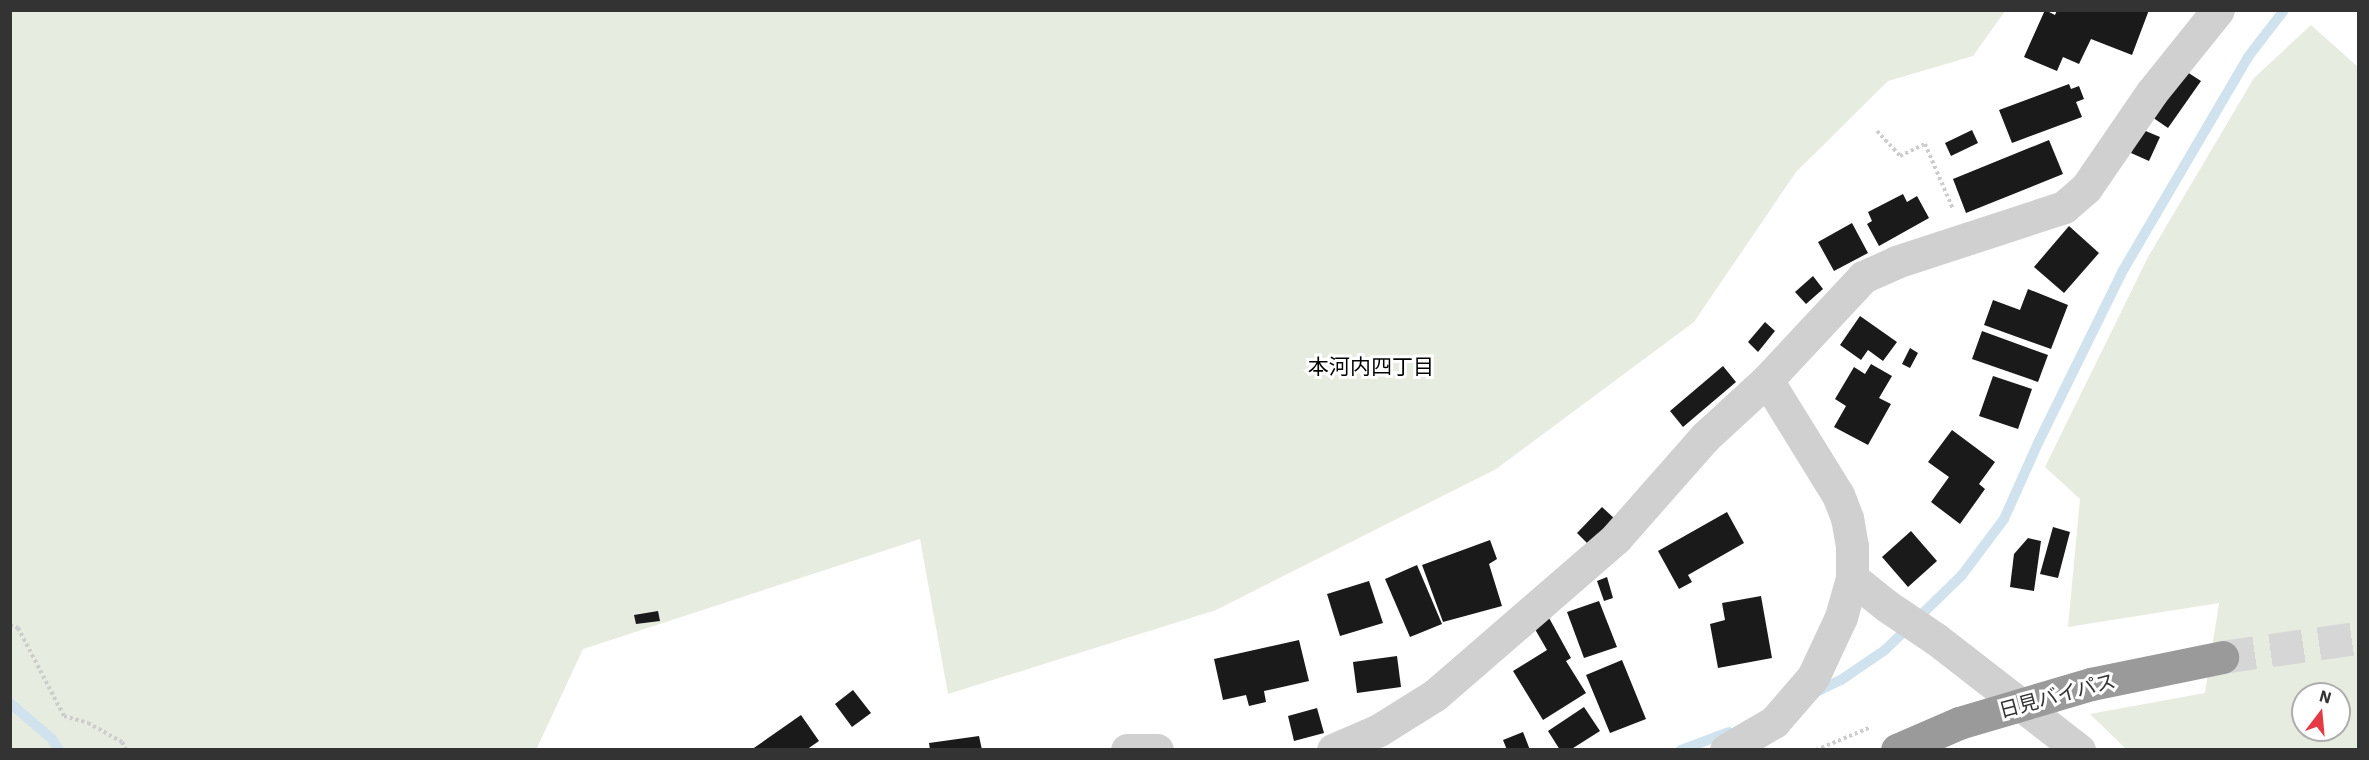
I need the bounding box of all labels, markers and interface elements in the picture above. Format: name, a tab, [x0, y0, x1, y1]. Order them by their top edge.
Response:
district label: 本河内四丁目	[1308, 353, 1434, 379]
street label: 日見バイパス	[1996, 668, 2118, 722]
north arrow	[2291, 682, 2351, 742]
text: N	[2317, 685, 2334, 708]

